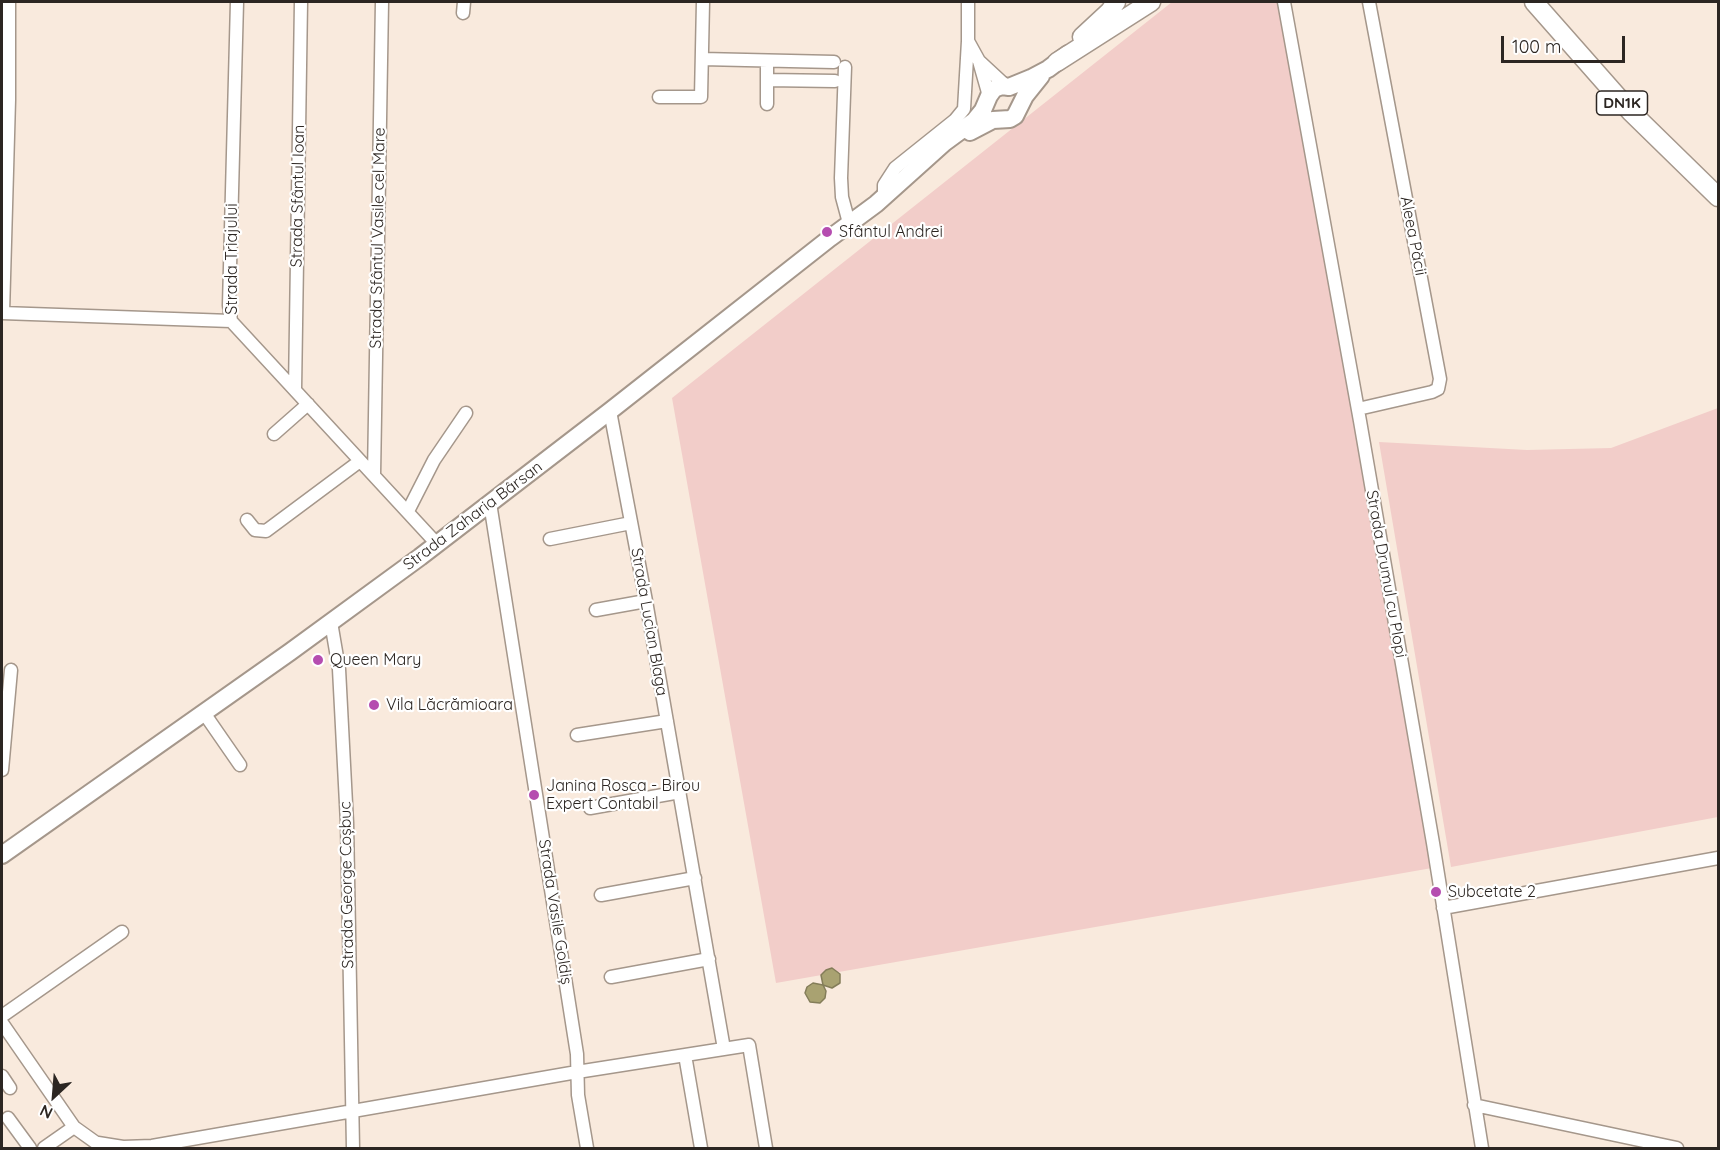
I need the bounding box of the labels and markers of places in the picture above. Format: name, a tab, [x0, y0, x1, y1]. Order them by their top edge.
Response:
place label: Sfântul Andrei	[839, 222, 943, 242]
marker: Sfântul Andrei	[820, 225, 834, 239]
place label: Queen Mary	[330, 650, 421, 670]
marker: Queen Mary	[311, 653, 325, 667]
place label: Vila Lăcrămioara	[386, 695, 513, 715]
marker: Vila Lăcrămioara	[367, 698, 381, 712]
place label: Janina Rosca - Birou Expert Contabil	[546, 776, 700, 814]
marker: Janina Rosca - Birou Expert Contabil	[527, 788, 541, 802]
place label: Subcetate 2	[1448, 882, 1536, 902]
marker: Subcetate 2	[1429, 885, 1443, 899]

